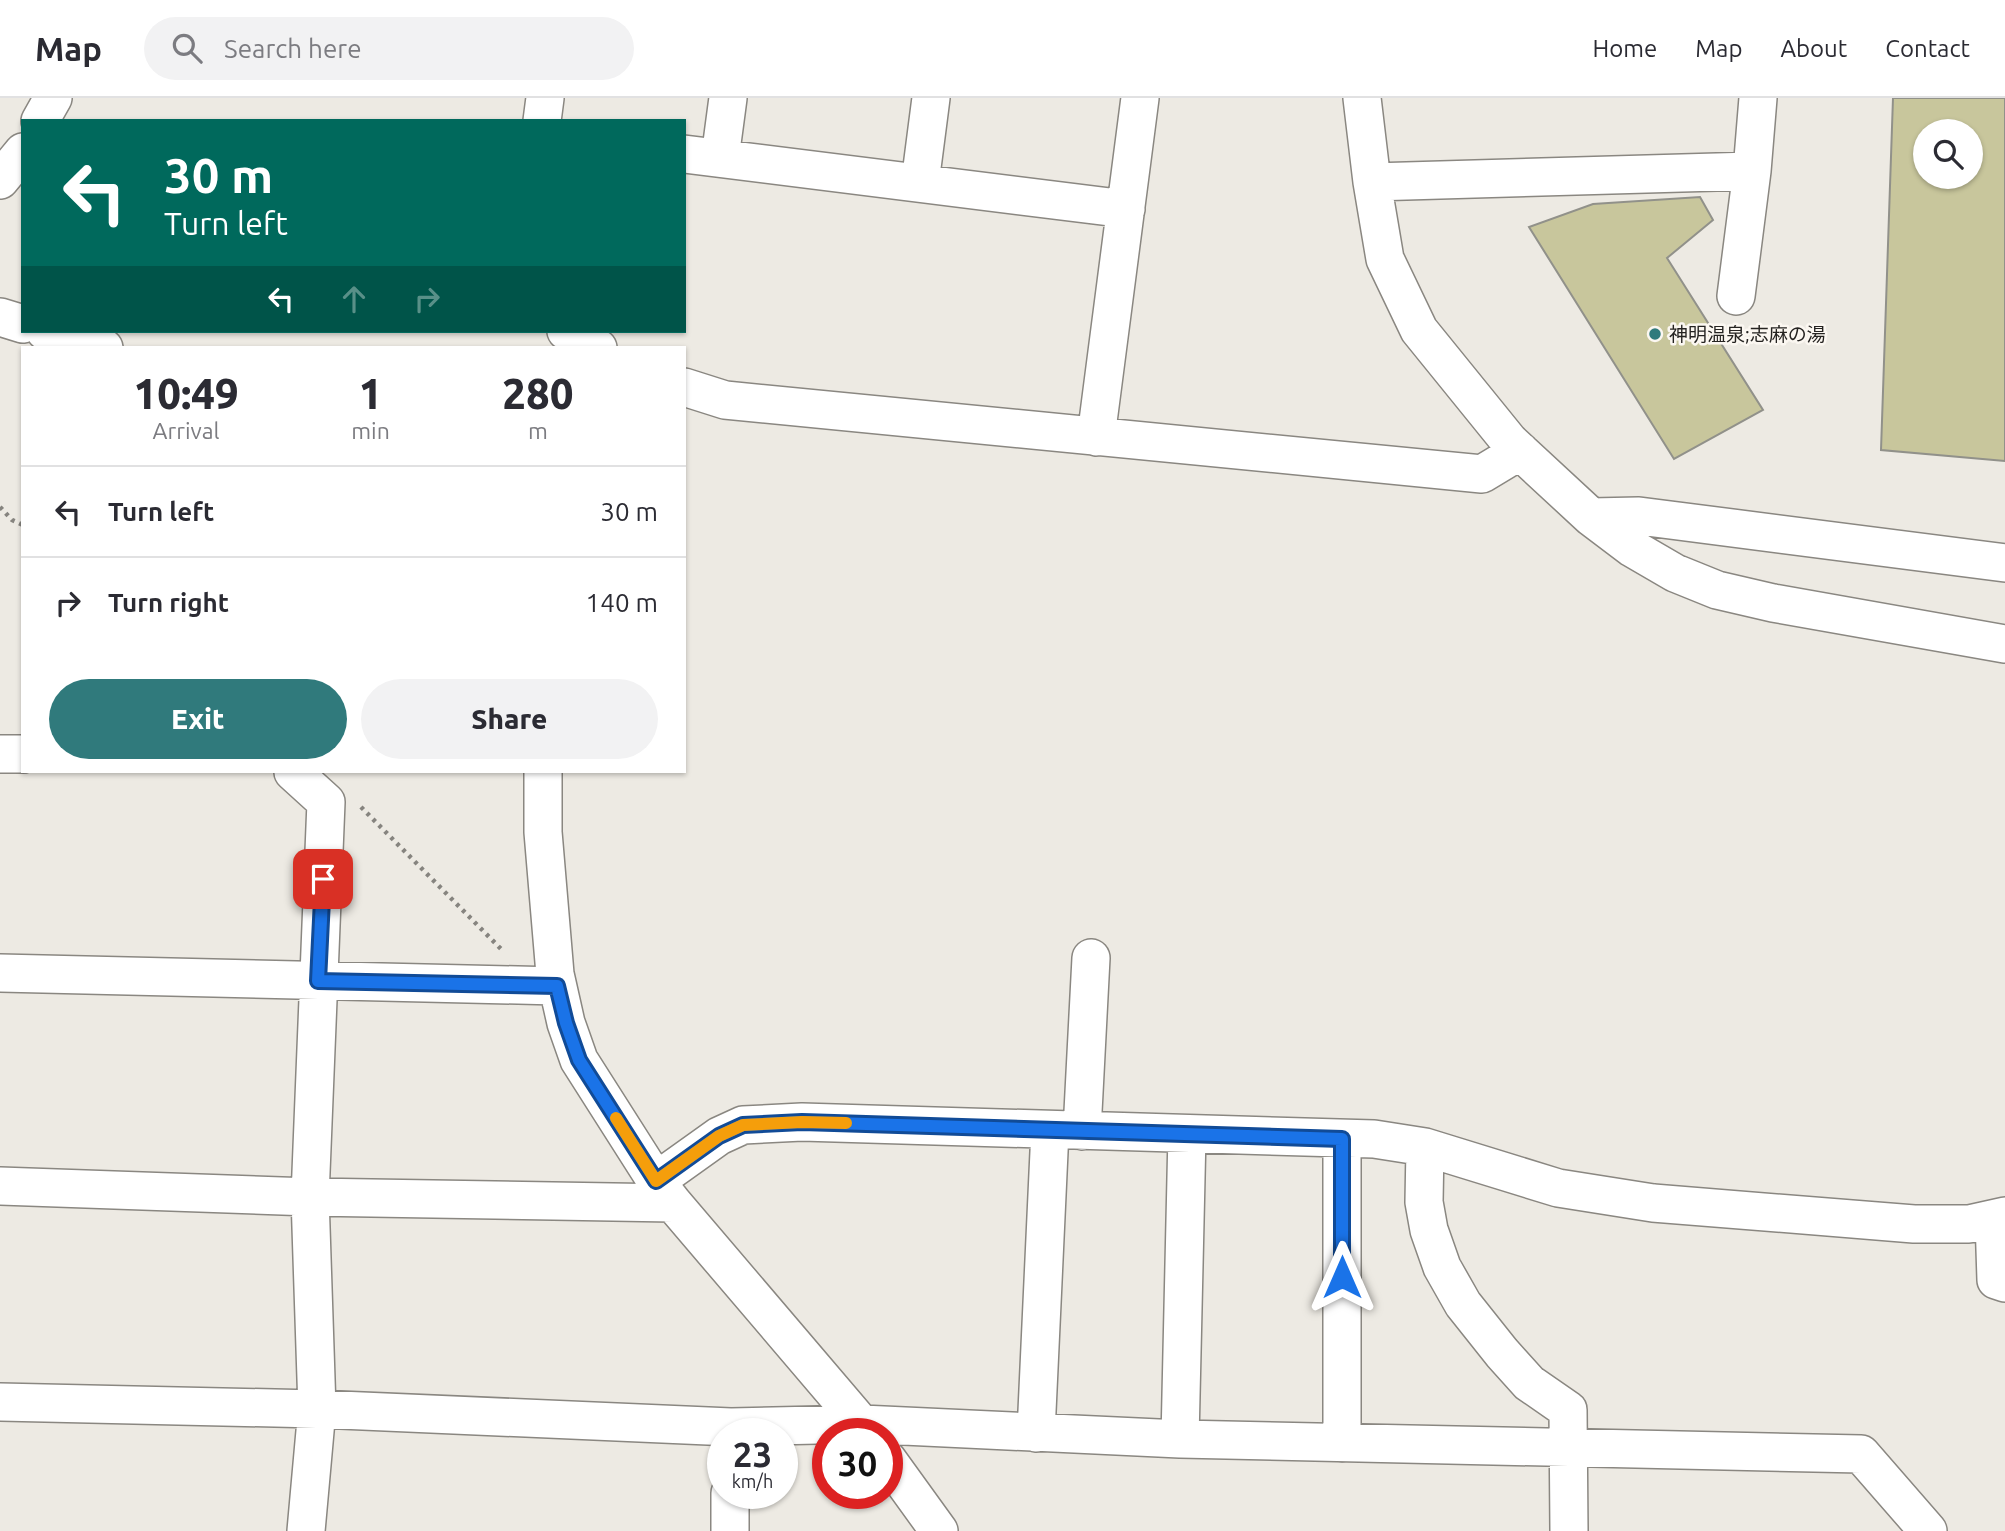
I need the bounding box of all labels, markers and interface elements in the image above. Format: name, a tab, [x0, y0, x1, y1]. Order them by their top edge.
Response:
search box	[144, 17, 634, 80]
icon: search	[168, 29, 206, 67]
text: Map	[35, 30, 102, 67]
text: Search here	[224, 34, 362, 63]
text: Home	[1592, 35, 1657, 62]
text: Map	[1695, 35, 1742, 62]
text: About	[1780, 35, 1847, 62]
text: Contact	[1885, 35, 1970, 62]
map controls	[1913, 119, 1983, 189]
button: search	[1913, 119, 1983, 189]
icon: left	[49, 147, 140, 238]
text: 30 m	[164, 147, 273, 202]
text: Turn left	[164, 205, 288, 241]
icon: left	[262, 280, 300, 318]
icon: ahead	[335, 280, 373, 318]
icon: right	[408, 280, 446, 318]
place label: 神明温泉;志麻の湯	[1669, 323, 1826, 345]
marker: 神明温泉;志麻の湯	[1647, 326, 1663, 342]
text: 10:49	[134, 370, 239, 417]
text: 1	[359, 370, 382, 417]
text: 280	[502, 370, 573, 417]
text: Arrival	[153, 418, 220, 443]
text: min	[351, 418, 390, 443]
text: m	[528, 418, 548, 443]
icon: left	[49, 493, 87, 531]
text: Turn left	[108, 497, 214, 526]
text: 30 m	[600, 497, 658, 526]
icon: right	[49, 584, 87, 622]
text: Turn right	[108, 588, 229, 617]
text: 140 m	[586, 588, 658, 617]
button: Exit	[49, 679, 347, 759]
button: Share	[361, 679, 658, 759]
pin	[293, 849, 353, 909]
icon: arrive	[304, 860, 342, 898]
position arrow	[1305, 1240, 1379, 1314]
speed limit sign: 30	[812, 1418, 903, 1509]
text: 23	[733, 1434, 772, 1474]
text: km/h	[732, 1471, 773, 1491]

